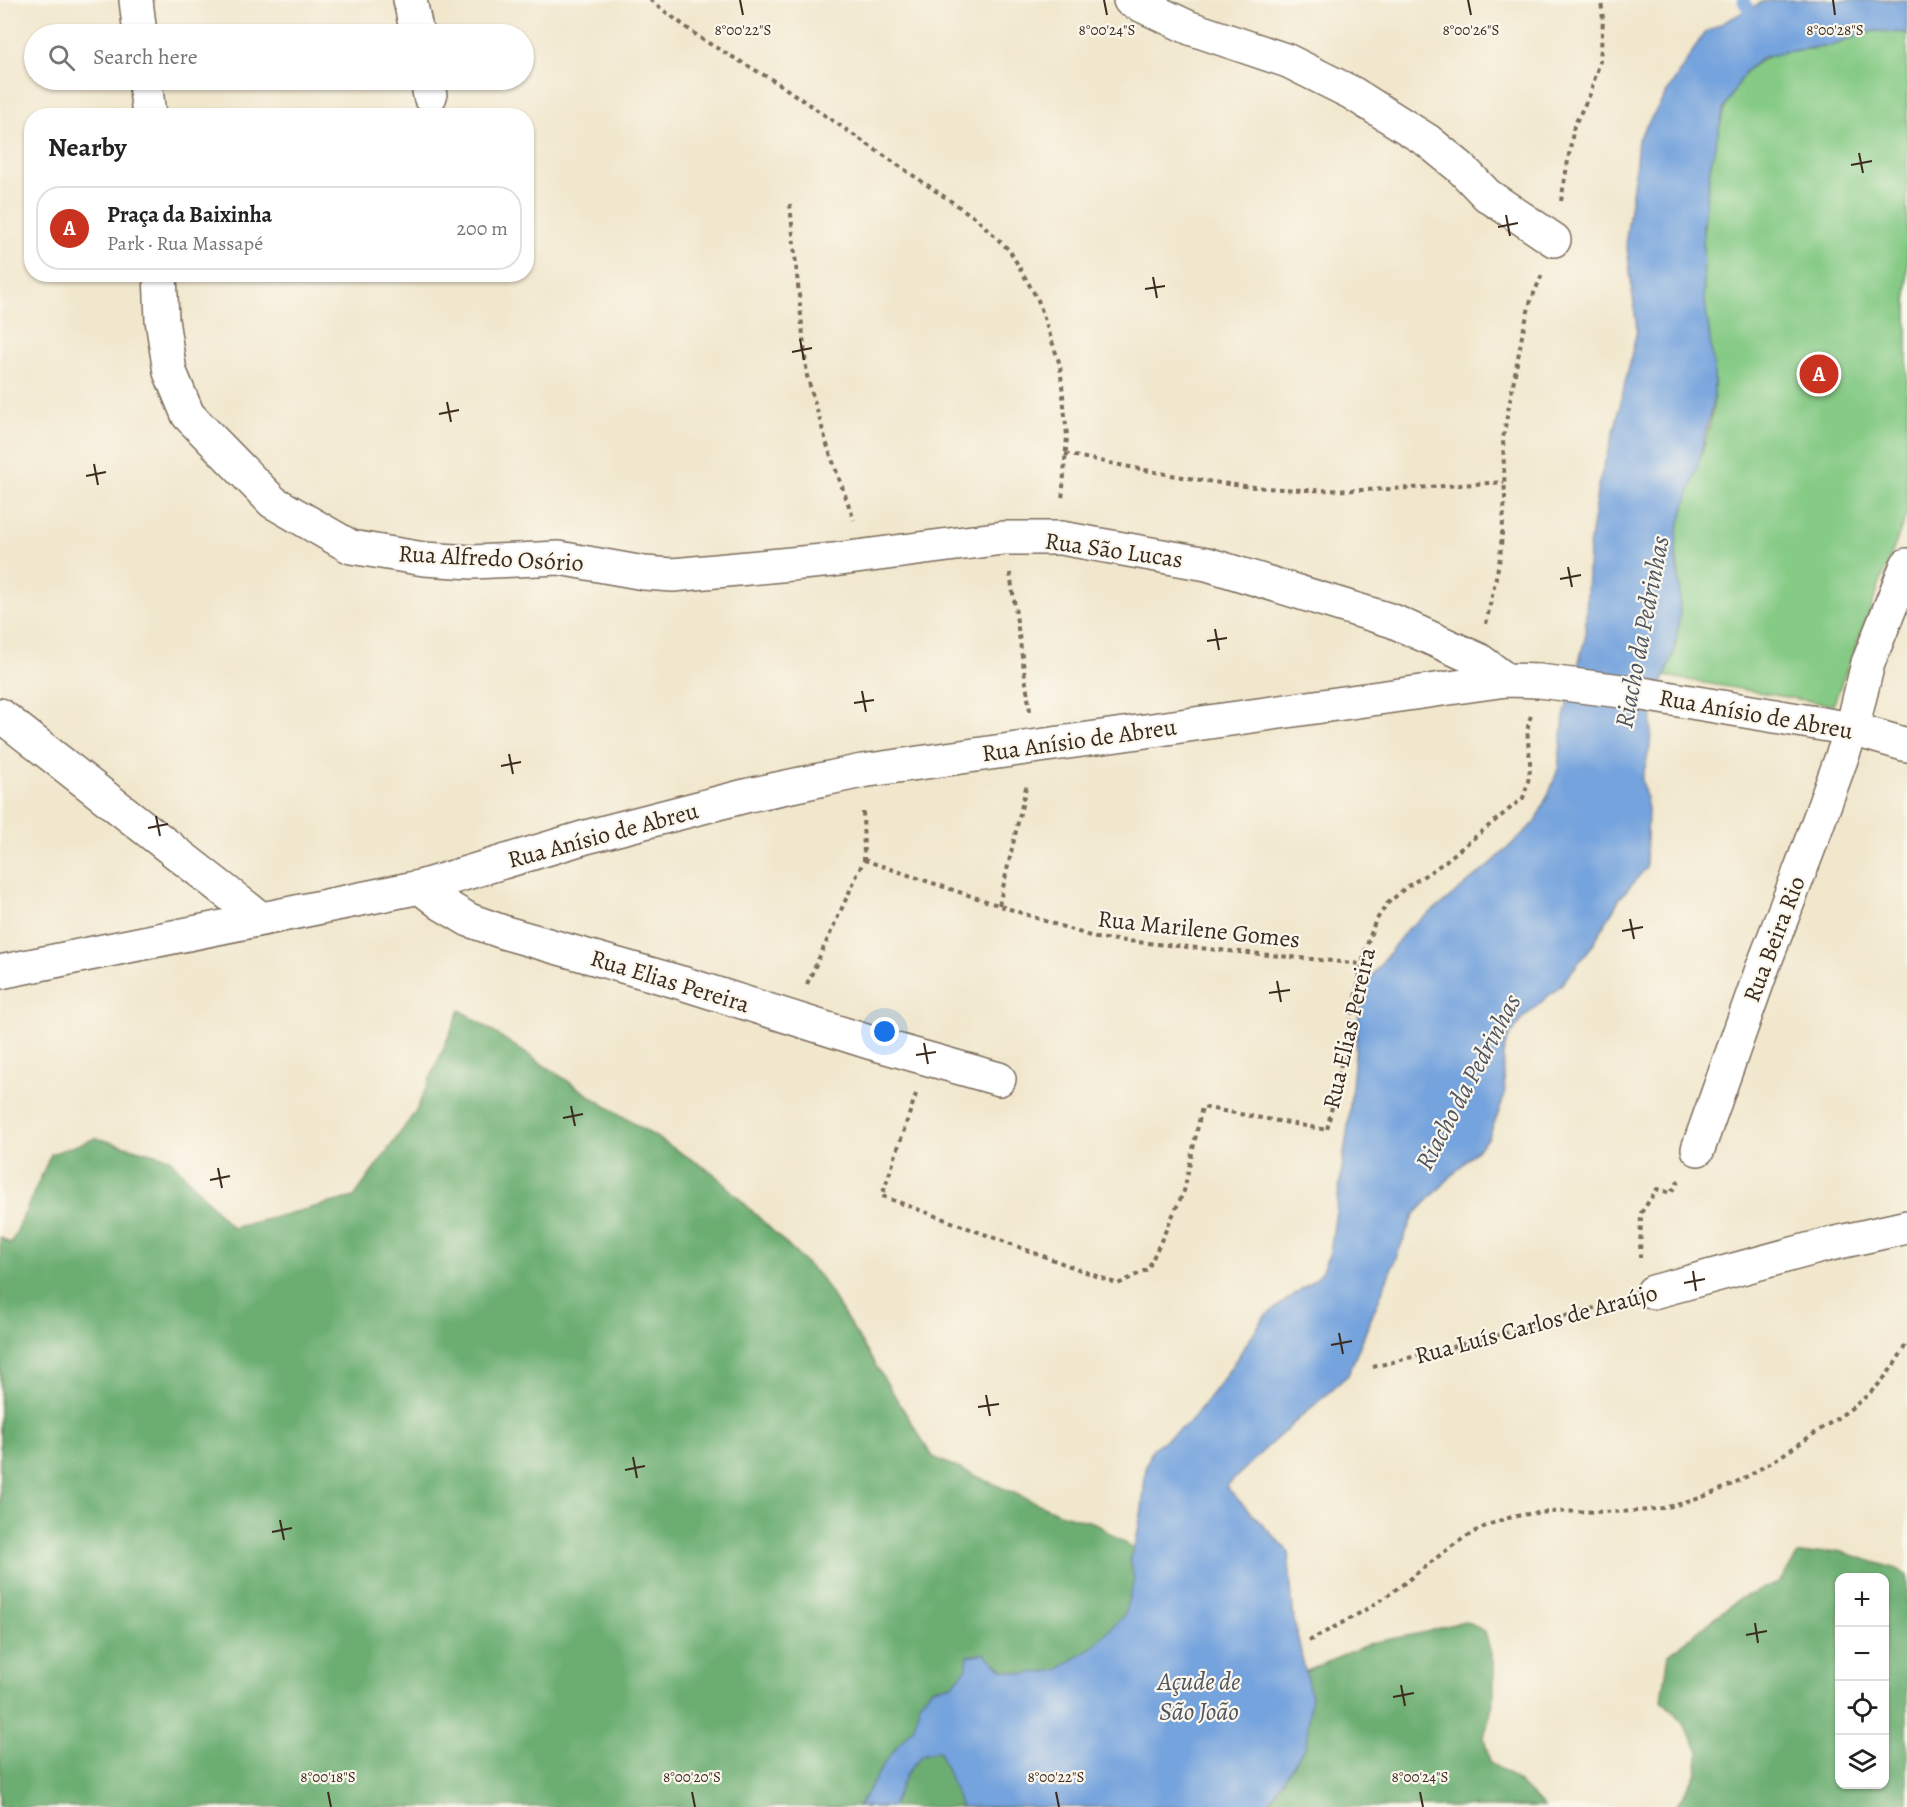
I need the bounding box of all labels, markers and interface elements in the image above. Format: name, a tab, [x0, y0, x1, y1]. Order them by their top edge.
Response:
text: 8°00'22"S	[714, 20, 772, 40]
text: 8°00'24"S	[1079, 20, 1135, 40]
text: 8°00'26"S	[1443, 20, 1499, 40]
text: 8°00'28"S	[1806, 20, 1864, 40]
search box	[24, 24, 534, 90]
icon: search	[45, 41, 78, 74]
text: Search here	[93, 42, 198, 72]
text: Nearby	[48, 130, 127, 165]
text: Praça da Baixinha	[107, 200, 272, 230]
text: A	[63, 215, 76, 242]
text: 200 m	[457, 215, 508, 242]
text: Park · Rua Massapé	[107, 230, 263, 257]
pin: A	[1800, 352, 1838, 397]
street label: Rua São Lucas	[1043, 524, 1185, 576]
water label: Riacho da Pedrinhas	[1606, 533, 1678, 731]
street label: Rua Alfredo Osório	[397, 537, 585, 579]
street label: Rua Anísio de Abreu	[1657, 681, 1855, 747]
street label: Rua Anísio de Abreu	[980, 710, 1178, 770]
street label: Rua Anísio de Abreu	[504, 794, 702, 876]
street label: Rua Beira Rio	[1735, 871, 1813, 1007]
street label: Rua Marilene Gomes	[1096, 902, 1302, 956]
street label: Rua Elias Pereira	[587, 942, 754, 1021]
street label: Rua Elias Pereira	[1315, 943, 1383, 1112]
water label: Riacho da Pedrinhas	[1407, 988, 1529, 1176]
your location	[870, 1017, 899, 1046]
street label: Rua Luís Carlos de Araújo	[1411, 1276, 1661, 1372]
map controls	[1835, 1573, 1889, 1789]
button: +	[1835, 1573, 1889, 1627]
button: −	[1835, 1627, 1889, 1681]
water label: Açude de São João	[1156, 1664, 1240, 1729]
button: locate	[1835, 1681, 1889, 1735]
button: layers	[1835, 1735, 1889, 1789]
text: 8°00'18"S	[300, 1767, 356, 1787]
text: 8°00'20"S	[663, 1767, 721, 1787]
text: 8°00'22"S	[1027, 1767, 1085, 1787]
text: 8°00'24"S	[1392, 1767, 1448, 1787]

